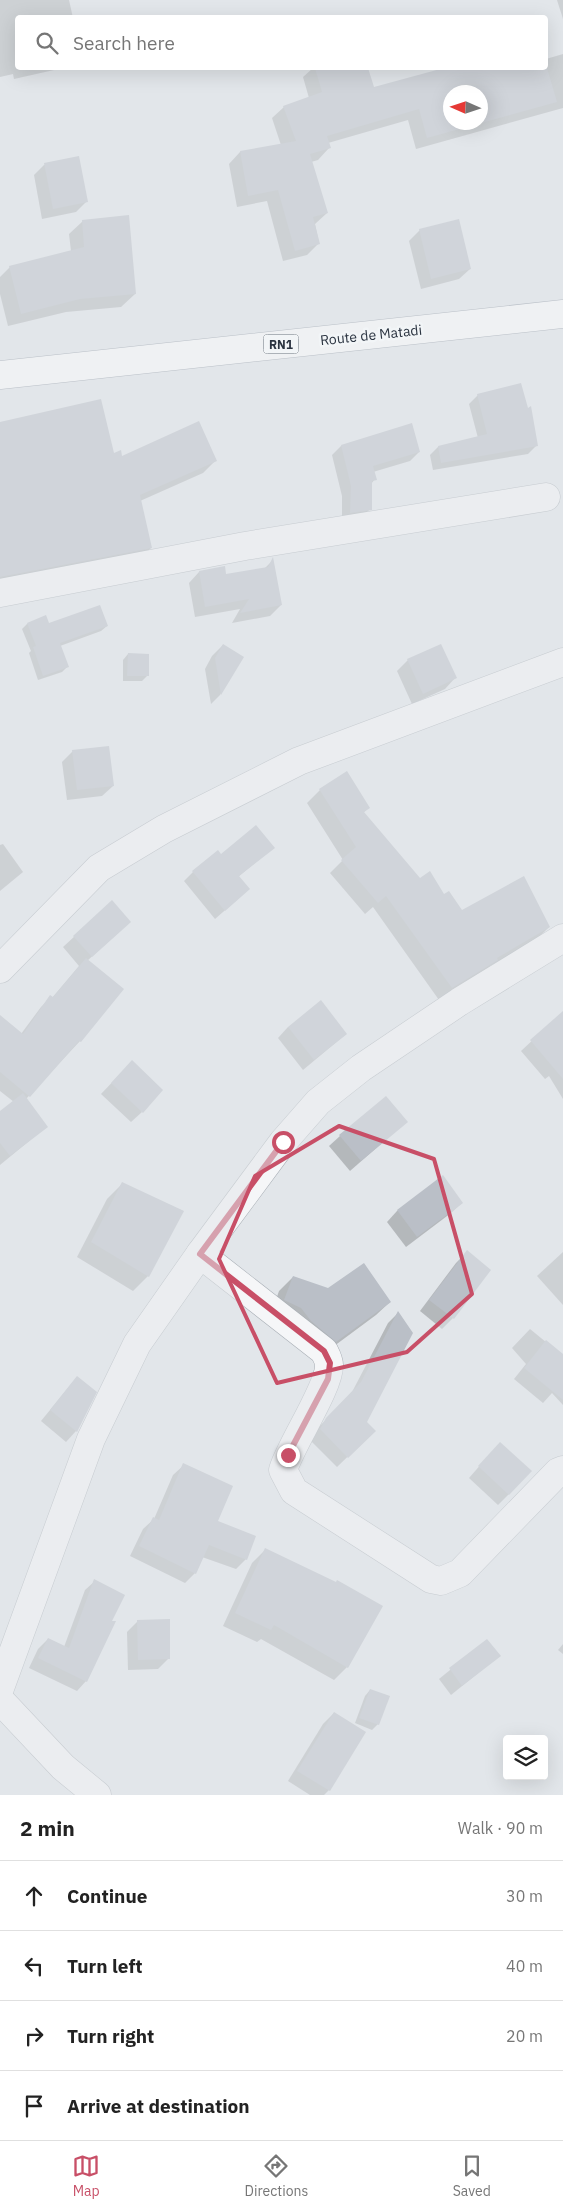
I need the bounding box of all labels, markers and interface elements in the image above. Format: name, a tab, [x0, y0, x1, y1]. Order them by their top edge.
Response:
search box	[15, 15, 548, 70]
icon: search	[33, 29, 61, 57]
text: Search here	[73, 31, 175, 55]
north arrow	[443, 85, 488, 130]
street label: Route de Matadi	[319, 321, 423, 349]
road number: RN1	[264, 334, 298, 354]
route start	[272, 1131, 295, 1154]
route end	[277, 1444, 300, 1467]
map controls	[503, 1735, 548, 1780]
button: layers	[503, 1735, 548, 1780]
text: 2 min	[20, 1814, 75, 1842]
text: Walk · 90 m	[458, 1818, 543, 1838]
icon: ahead	[20, 1882, 48, 1910]
text: Continue	[67, 1884, 147, 1908]
text: 30 m	[506, 1886, 543, 1906]
icon: left	[20, 1952, 48, 1980]
text: Turn left	[67, 1954, 143, 1978]
text: 40 m	[506, 1956, 543, 1976]
icon: right	[20, 2022, 48, 2050]
text: Turn right	[67, 2024, 154, 2048]
text: 20 m	[506, 2026, 543, 2046]
icon: arrive	[20, 2092, 48, 2120]
text: Arrive at destination	[67, 2094, 250, 2118]
tab: Map	[72, 2152, 100, 2200]
tab: Directions	[245, 2152, 308, 2200]
tab: Saved	[453, 2152, 491, 2200]

